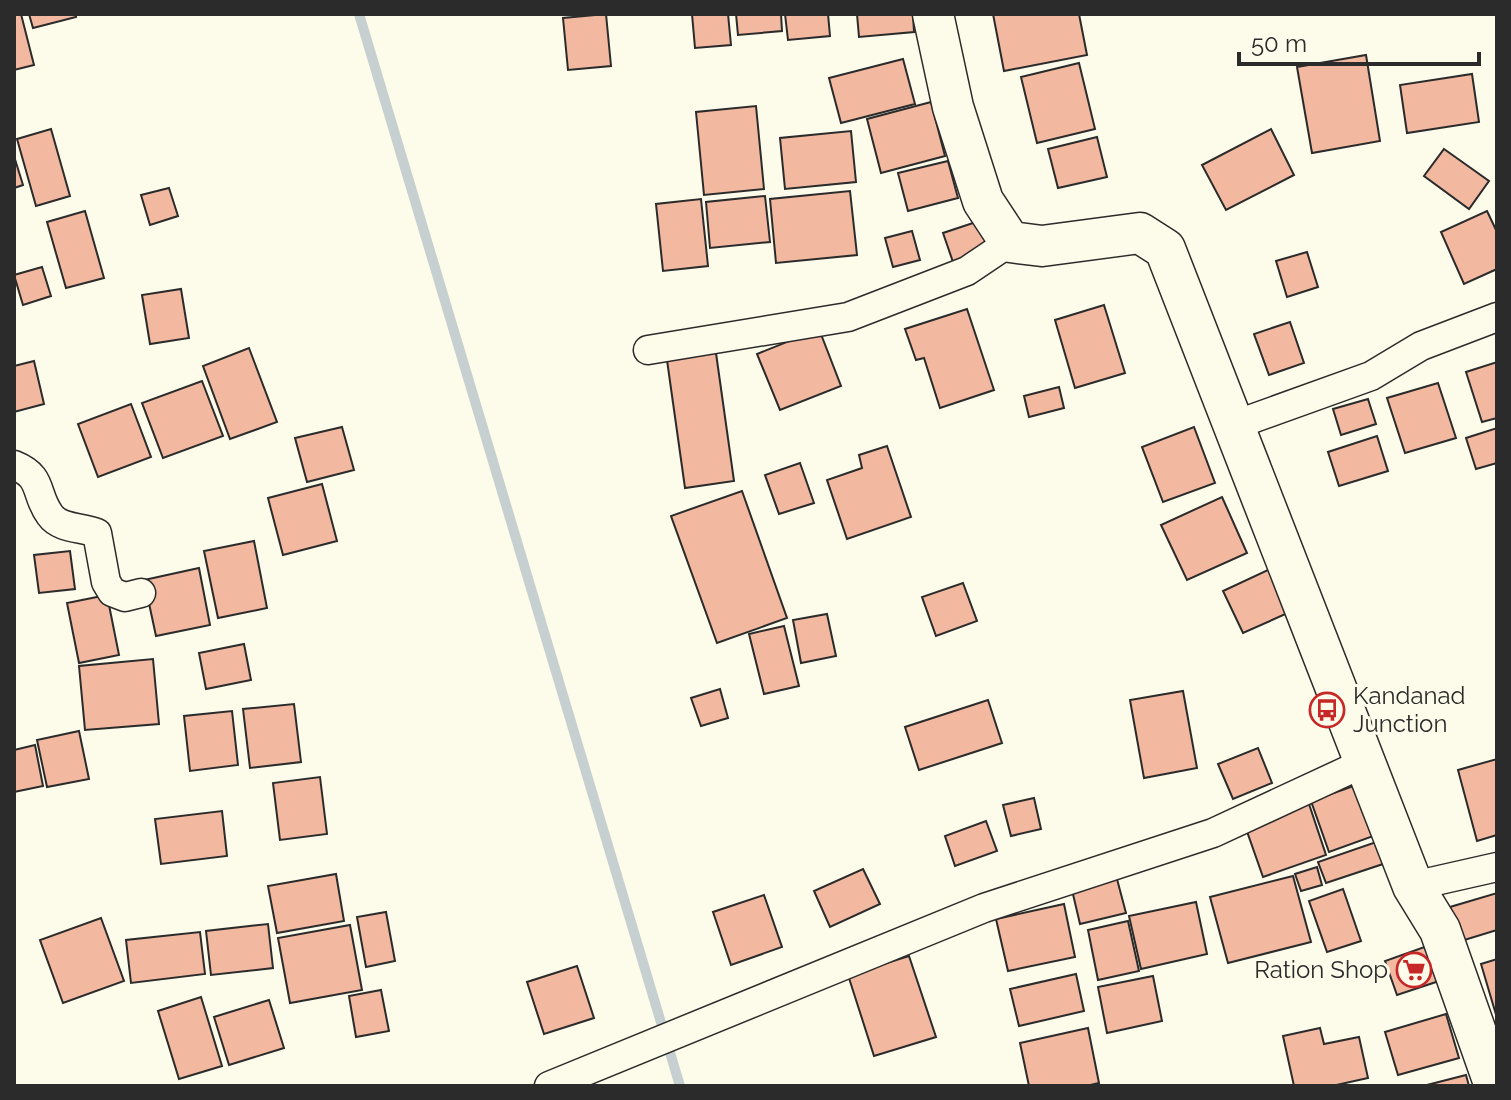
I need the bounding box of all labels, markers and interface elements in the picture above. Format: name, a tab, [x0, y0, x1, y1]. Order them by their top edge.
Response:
scale bar	[1239, 16, 1479, 66]
text: 50 m	[1251, 29, 1307, 58]
place label: Kandanad Junction	[1353, 681, 1466, 738]
bus stop icon: Kandanad Junction	[1308, 691, 1346, 729]
supermarket icon: Ration Shop	[1395, 951, 1433, 989]
place label: Ration Shop	[1254, 955, 1388, 984]

